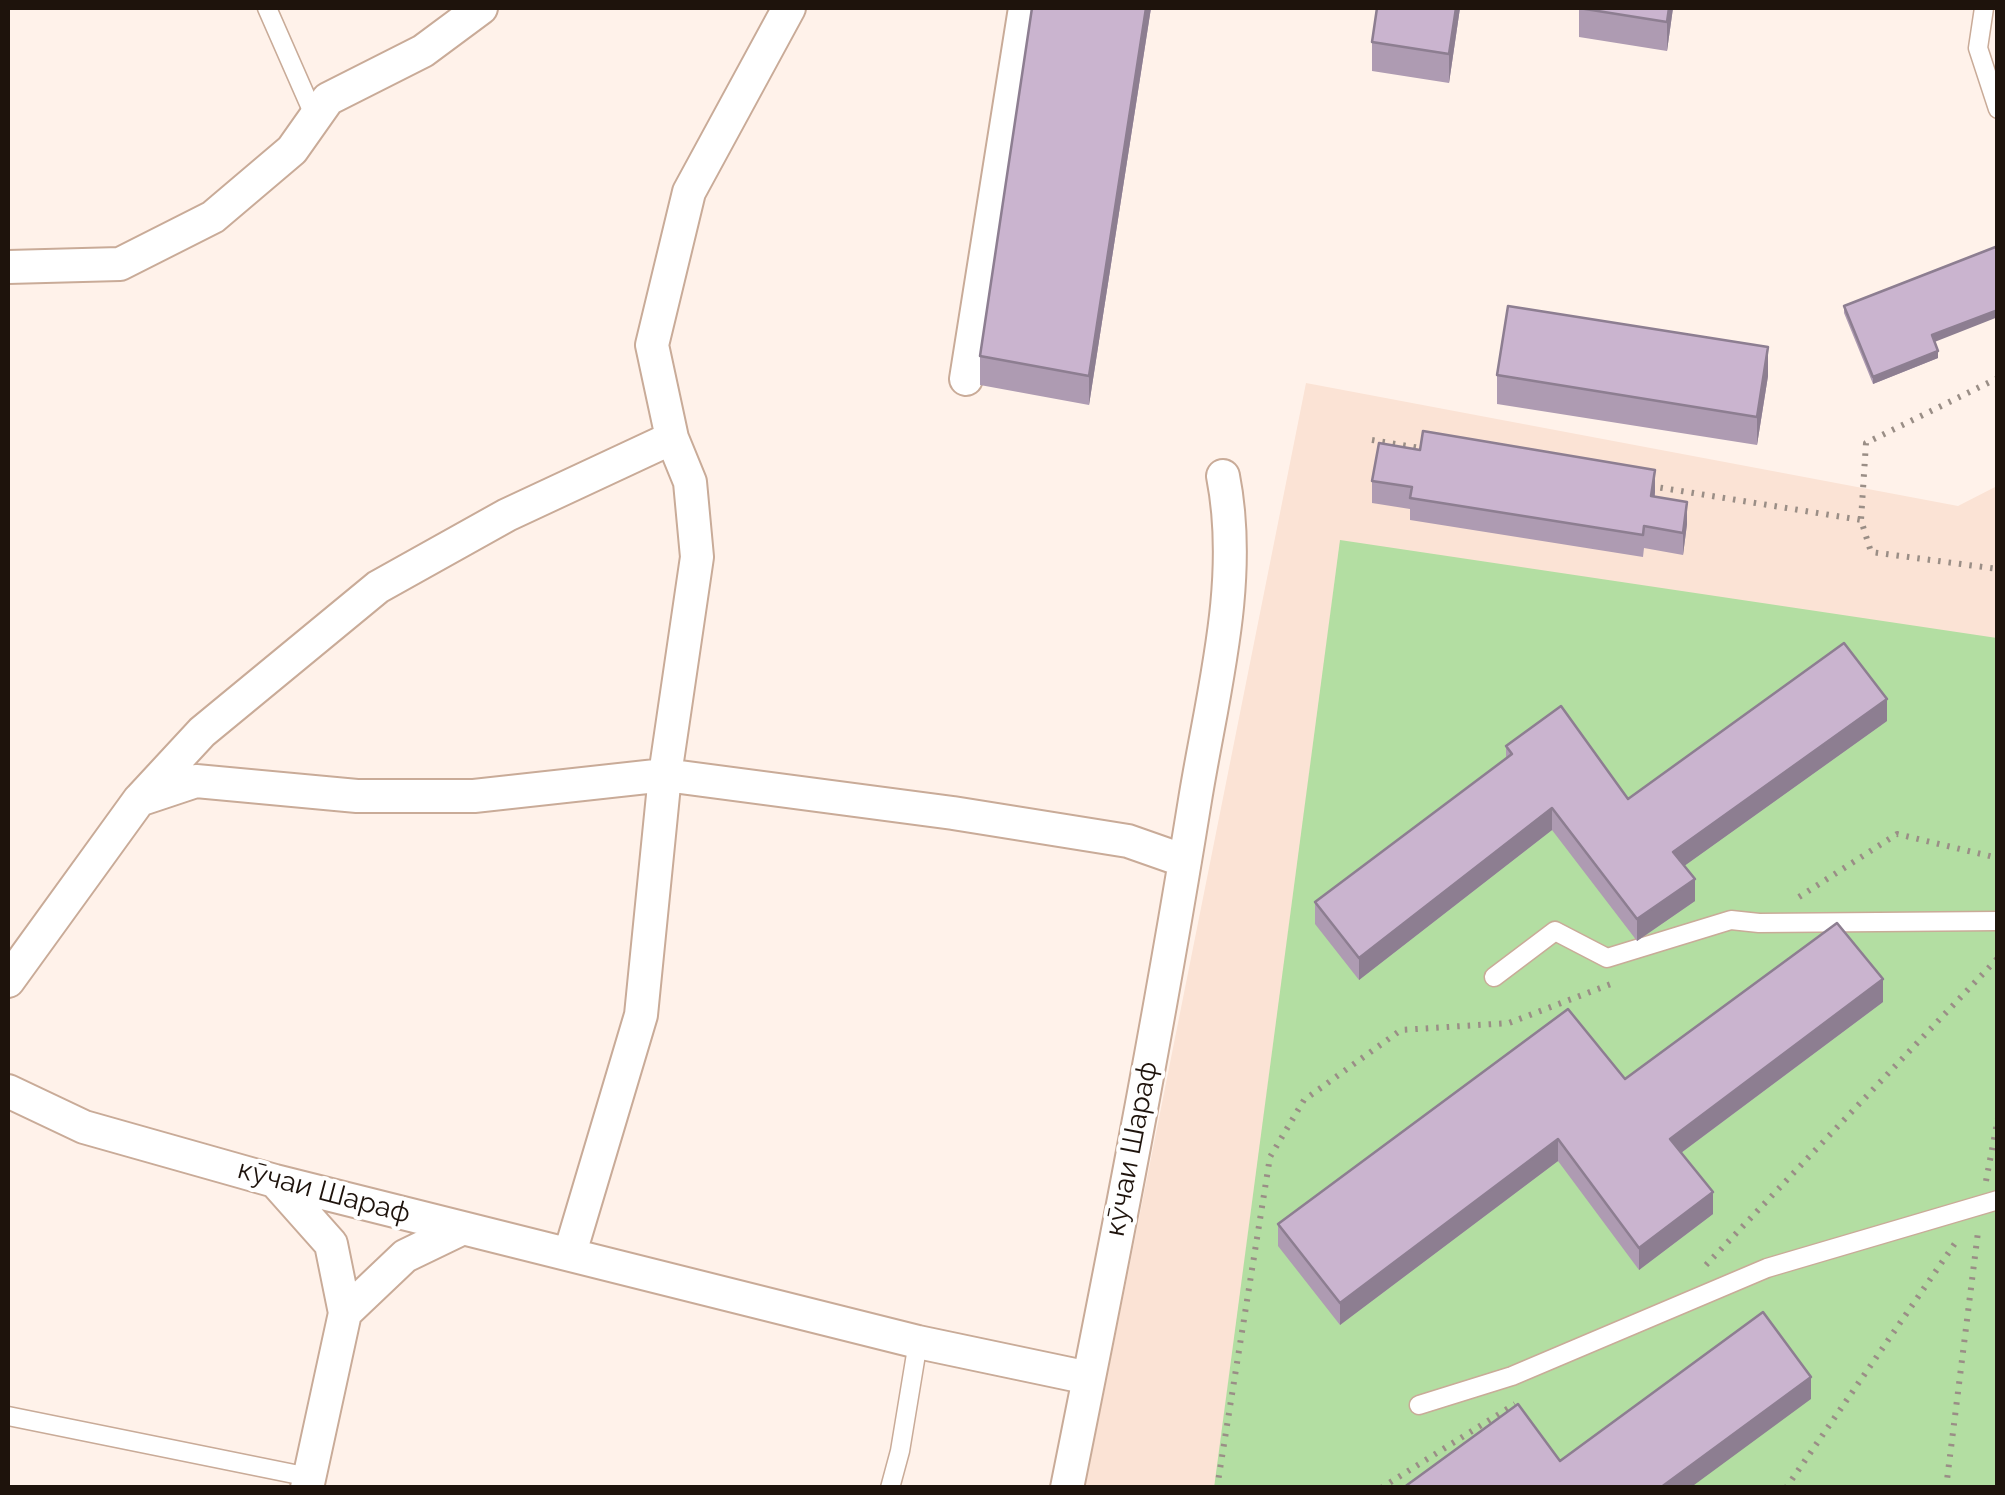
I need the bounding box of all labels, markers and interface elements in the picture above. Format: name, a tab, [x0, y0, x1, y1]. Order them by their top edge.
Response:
street label: кӯчаи Шараф	[1099, 1059, 1165, 1239]
street label: кӯчаи Шараф	[234, 1153, 414, 1231]

